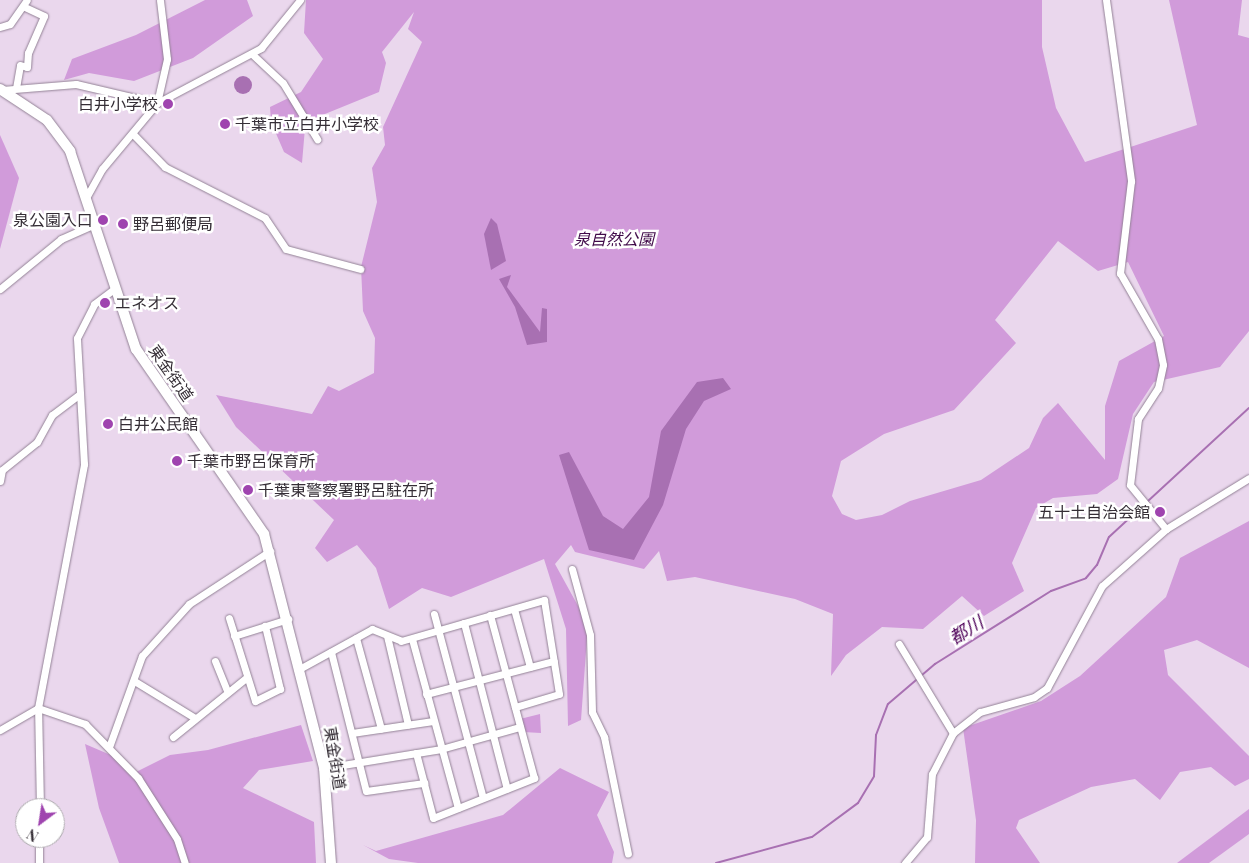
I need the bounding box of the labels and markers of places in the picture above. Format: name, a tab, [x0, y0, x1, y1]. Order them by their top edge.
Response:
place label: 白井小学校	[78, 94, 158, 114]
marker: 白井小学校	[162, 98, 174, 110]
place label: 千葉市立白井小学校	[235, 114, 379, 134]
marker: 千葉市立白井小学校	[219, 118, 231, 130]
place label: 泉公園入口	[13, 210, 93, 230]
marker: 泉公園入口	[97, 214, 109, 226]
place label: 野呂郵便局	[133, 214, 213, 234]
marker: 野呂郵便局	[117, 218, 129, 230]
place label: エネオス	[115, 293, 179, 313]
marker: エネオス	[99, 297, 111, 309]
place label: 白井公民館	[118, 414, 198, 434]
marker: 白井公民館	[102, 418, 114, 430]
place label: 千葉市野呂保育所	[187, 451, 315, 471]
marker: 千葉市野呂保育所	[171, 455, 183, 467]
place label: 千葉東警察署野呂駐在所	[258, 480, 434, 500]
marker: 千葉東警察署野呂駐在所	[242, 484, 254, 496]
place label: 五十土自治会館	[1038, 502, 1150, 522]
marker: 五十土自治会館	[1154, 506, 1166, 518]

